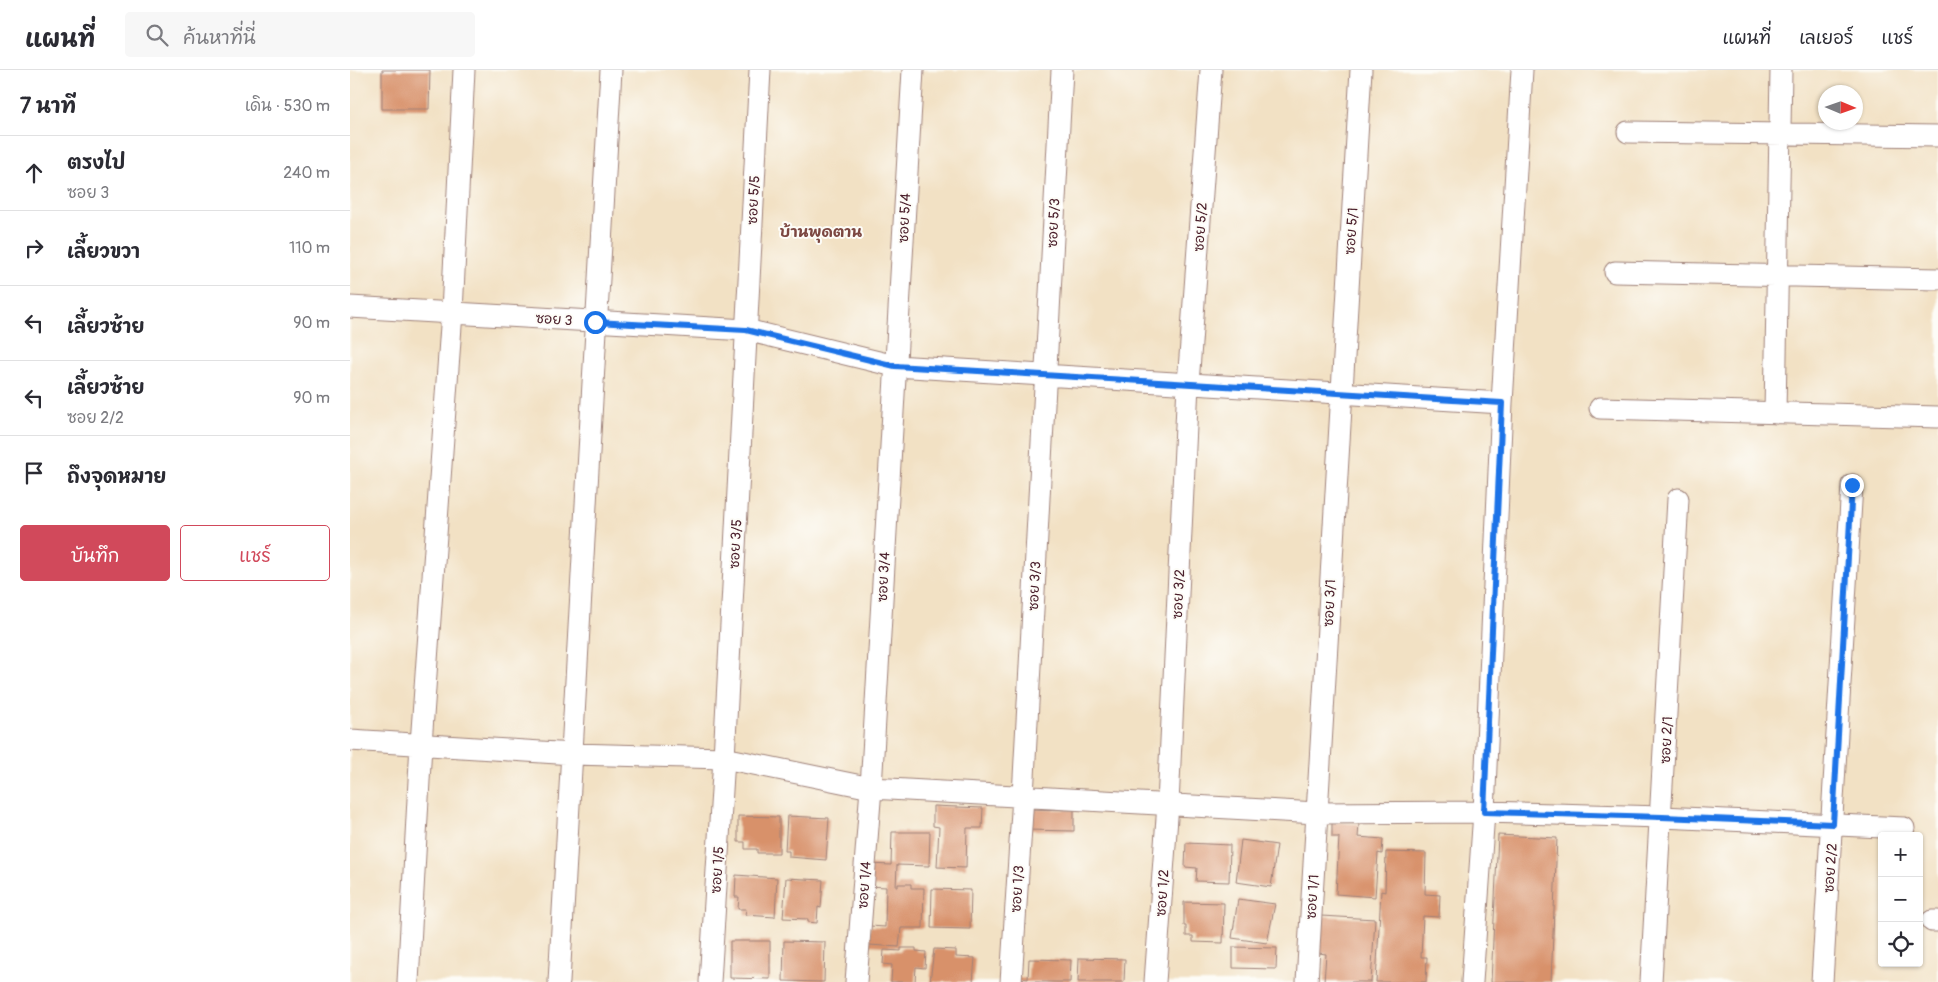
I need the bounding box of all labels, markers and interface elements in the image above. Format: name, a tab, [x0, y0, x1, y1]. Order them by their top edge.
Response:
search box	[125, 12, 475, 57]
icon: search	[143, 21, 171, 49]
text: แผนที่	[25, 25, 95, 54]
text: ค้นหาที่นี่	[183, 26, 256, 50]
text: แผนที่	[1723, 27, 1771, 50]
text: เลเยอร์	[1799, 27, 1853, 50]
text: แชร์	[1881, 27, 1913, 50]
north arrow	[1818, 85, 1863, 130]
text: 7 นาที	[20, 93, 76, 120]
text: เดิน · 530 m	[245, 96, 330, 116]
text: ตรงไป	[67, 151, 125, 175]
icon: ahead	[20, 159, 48, 187]
text: 240 m	[283, 163, 330, 183]
street label: ซอย 5/5	[744, 175, 763, 225]
text: ซอย 3	[67, 183, 109, 203]
street label: ซอย 5/4	[895, 193, 914, 243]
street label: ซอย 5/3	[1044, 198, 1063, 248]
street label: ซอย 5/2	[1190, 202, 1211, 252]
street label: ซอย 5/1	[1341, 207, 1362, 255]
district label: บ้านพุดตาน	[780, 222, 862, 243]
icon: right	[20, 234, 48, 262]
text: 110 m	[289, 238, 330, 258]
text: เลี้ยวขวา	[67, 240, 140, 264]
icon: left	[20, 309, 48, 337]
street label: ซอย 3	[535, 310, 573, 329]
route start	[584, 311, 607, 334]
text: 90 m	[293, 313, 330, 333]
text: เลี้ยวซ้าย	[67, 315, 144, 339]
text: เลี้ยวซ้าย	[67, 376, 144, 400]
icon: left	[20, 384, 48, 412]
text: 90 m	[293, 388, 330, 408]
text: ซอย 2/2	[67, 408, 124, 428]
icon: arrive	[20, 459, 48, 487]
text: ถึงจุดหมาย	[67, 465, 166, 489]
route end	[1841, 474, 1864, 497]
street label: ซอย 3/5	[726, 519, 745, 569]
button: บันทึก	[20, 525, 170, 581]
button: แชร์	[180, 525, 330, 581]
street label: ซอย 3/4	[874, 552, 893, 602]
street label: ซอย 3/3	[1025, 561, 1044, 611]
street label: ซอย 3/2	[1169, 569, 1188, 619]
street label: ซอย 3/1	[1320, 579, 1339, 627]
street label: ซอย 2/1	[1657, 716, 1676, 764]
map controls	[1878, 832, 1923, 967]
button: +	[1878, 832, 1923, 877]
street label: ซอย 2/2	[1820, 842, 1841, 893]
street label: ซอย 1/5	[707, 846, 728, 894]
street label: ซอย 1/4	[854, 861, 875, 909]
street label: ซอย 1/3	[1007, 865, 1028, 913]
street label: ซอย 1/2	[1152, 869, 1173, 917]
street label: ซอย 1/1	[1302, 874, 1323, 920]
button: −	[1878, 877, 1923, 922]
button: locate	[1878, 922, 1923, 967]

